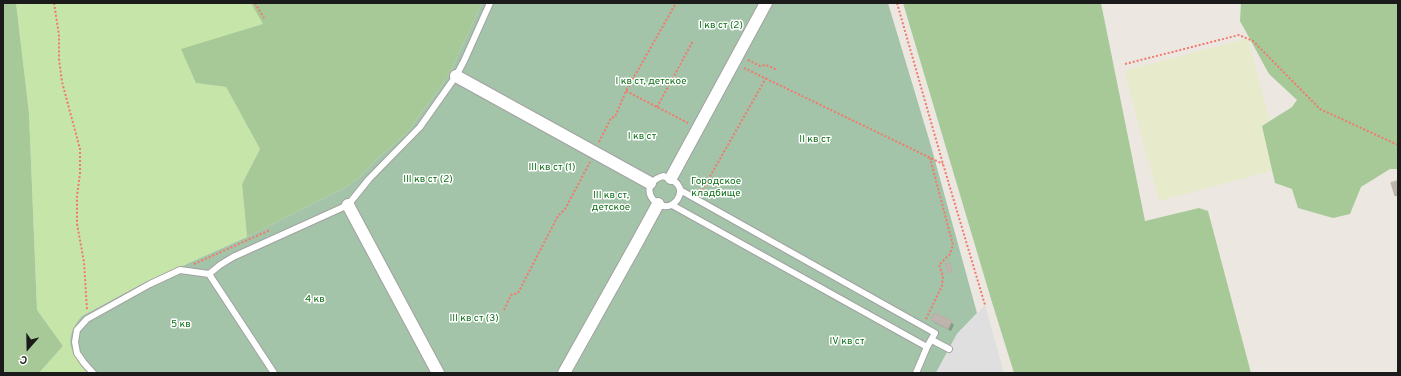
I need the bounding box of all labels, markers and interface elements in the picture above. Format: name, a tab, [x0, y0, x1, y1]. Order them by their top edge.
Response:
park label: I кв ст (2)	[699, 20, 743, 32]
park label: I кв ст, детское	[615, 76, 687, 88]
park label: I кв ст	[628, 131, 656, 143]
park label: II кв ст	[799, 134, 831, 146]
park label: III кв ст (1)	[528, 162, 576, 174]
park label: III кв ст (2)	[403, 174, 453, 186]
park label: Городское кладбище	[691, 176, 741, 200]
park label: III кв ст, детское	[592, 190, 630, 214]
park label: 4 кв	[305, 294, 325, 306]
park label: III кв ст (3)	[449, 313, 499, 325]
park label: 5 кв	[171, 319, 191, 331]
north arrow	[8, 328, 48, 368]
park label: IV кв ст	[830, 336, 864, 348]
text: С	[18, 351, 30, 367]

